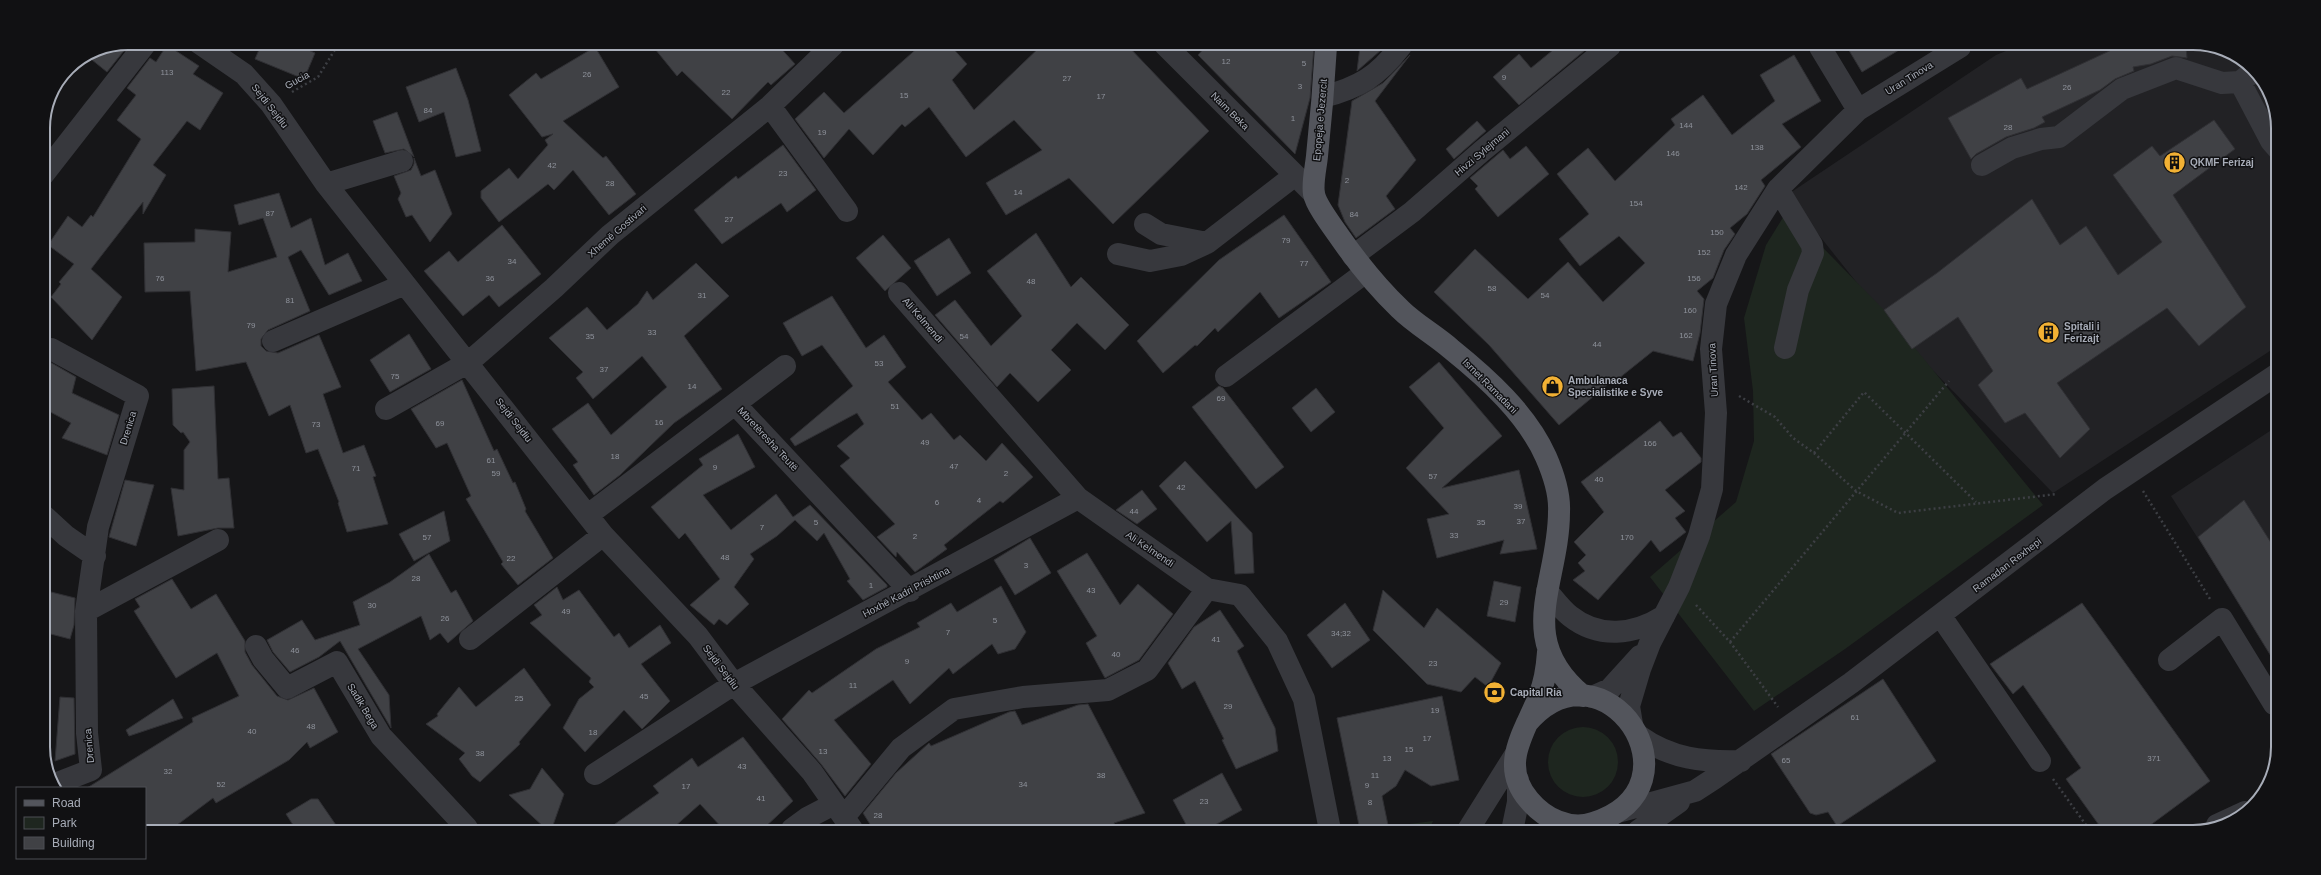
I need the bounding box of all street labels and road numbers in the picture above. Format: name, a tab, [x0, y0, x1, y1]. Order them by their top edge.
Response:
street label: Uran Tinova	[1883, 59, 1935, 97]
street label: Gucia	[283, 69, 311, 91]
street label: Epopeja e Jezercit	[1311, 78, 1329, 161]
street label: Sejdi Sejdiu	[249, 82, 291, 130]
street label: Naim Beka	[1209, 90, 1251, 132]
street label: Hivzi Sylejmani	[1452, 126, 1512, 178]
street label: Xhemë Gostivari	[585, 203, 649, 259]
street label: Ali Kelmendi	[901, 295, 945, 345]
street label: Uran Tinova	[1706, 342, 1720, 397]
street label: Ismet Ramadani	[1460, 356, 1520, 416]
street label: Sejdi Sejdiu	[493, 396, 535, 444]
street label: Mbretëresha Teutë	[736, 405, 801, 473]
street label: Drenica	[118, 410, 138, 446]
street label: Ali Kelmendi	[1124, 529, 1176, 569]
street label: Ramadan Rexhepi	[1971, 536, 2043, 594]
street label: Hoxhë Kadri Prishtina	[861, 564, 952, 620]
street label: Sejdi Sejdiu	[701, 643, 741, 691]
street label: Sadik Bega	[345, 681, 381, 731]
street label: Drenica	[82, 728, 96, 764]

